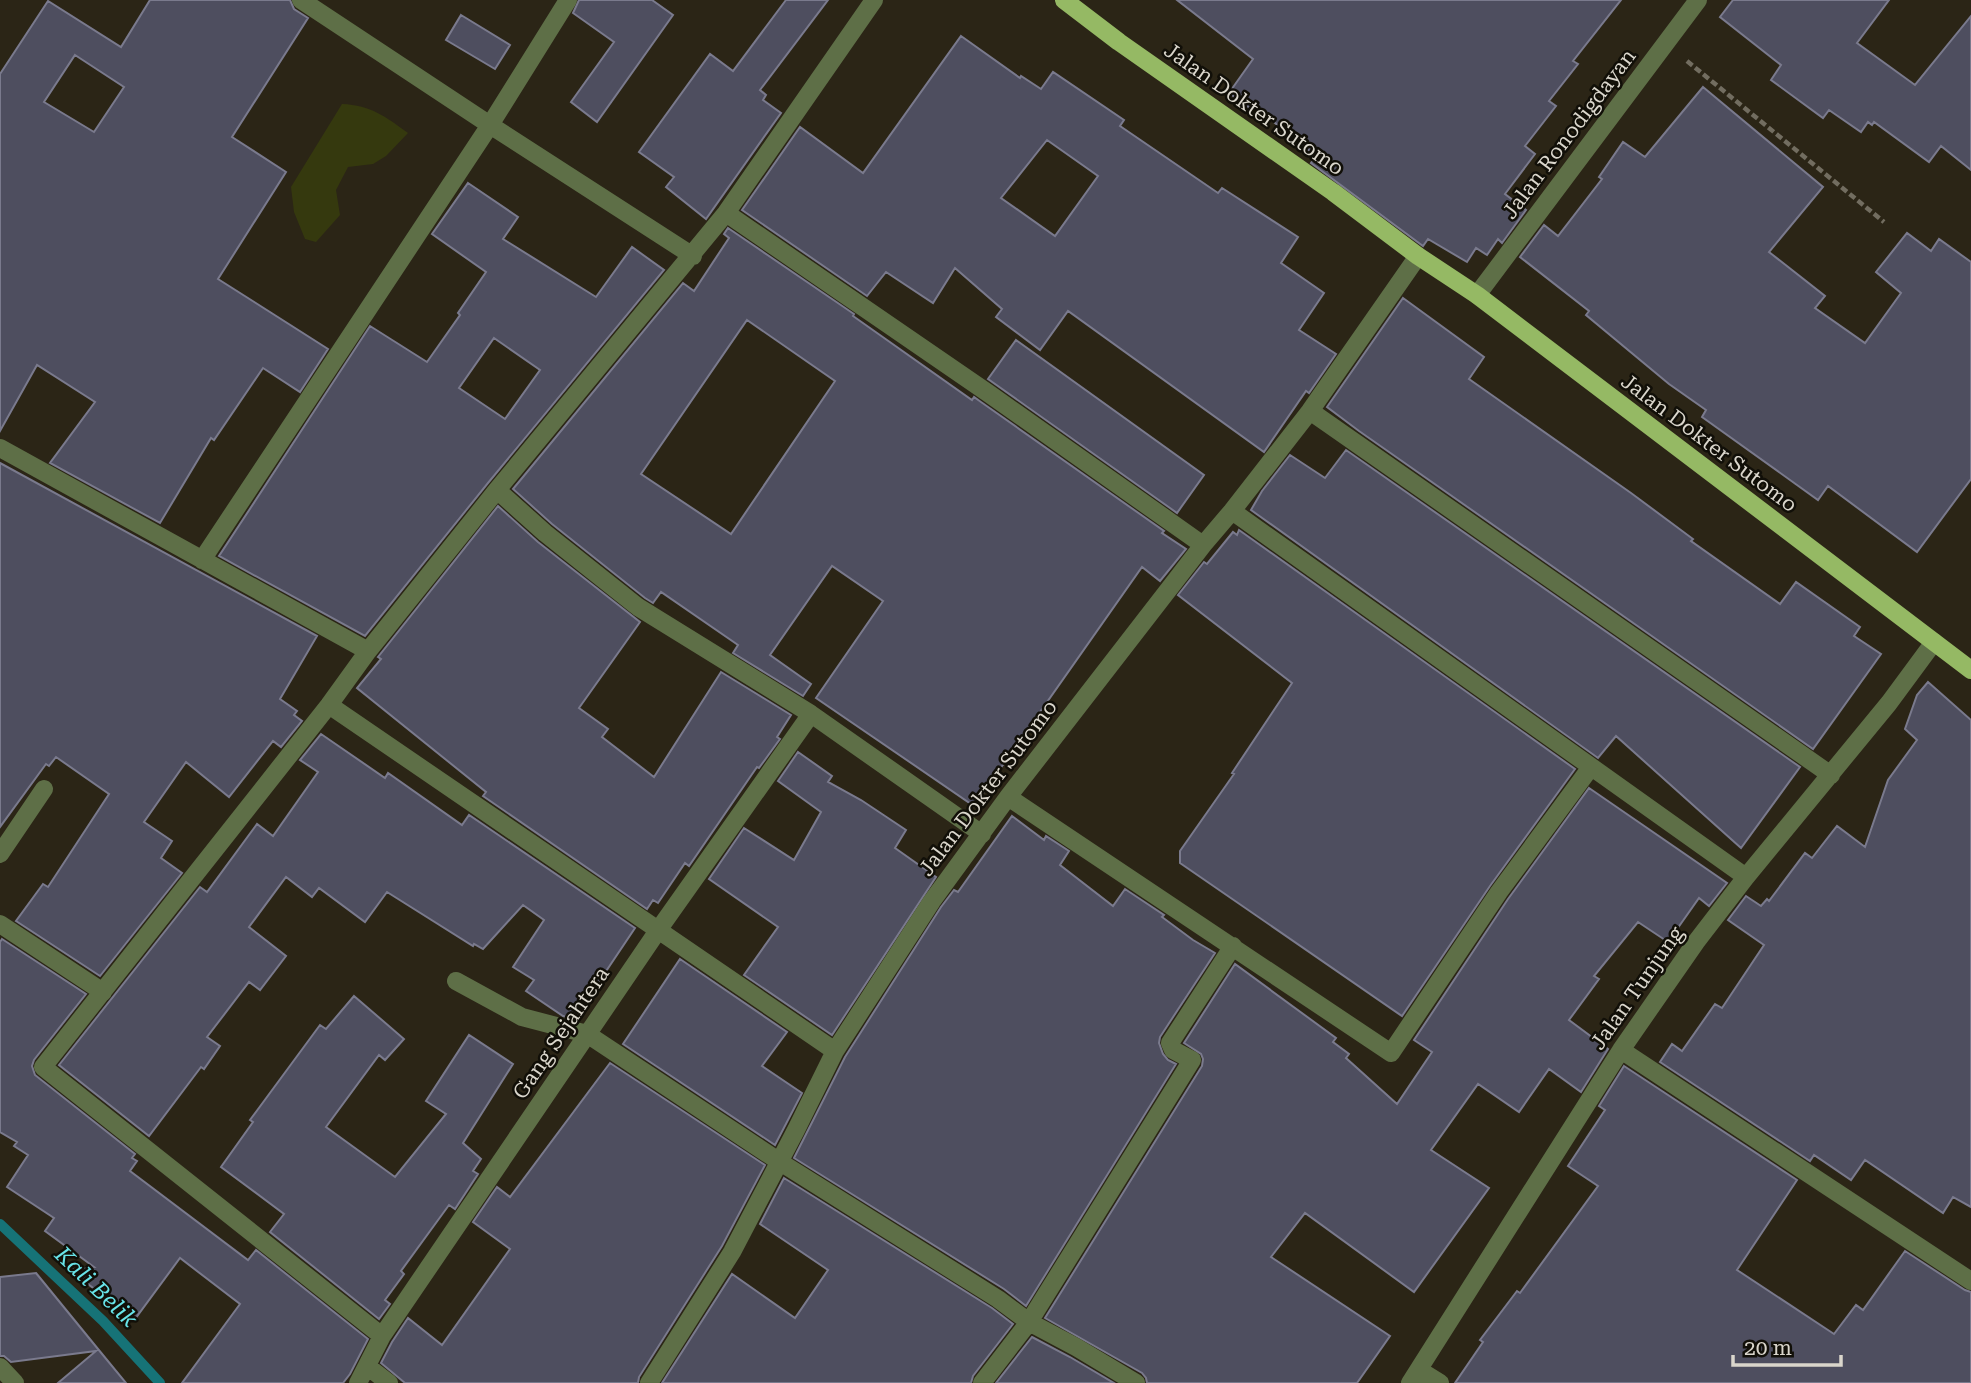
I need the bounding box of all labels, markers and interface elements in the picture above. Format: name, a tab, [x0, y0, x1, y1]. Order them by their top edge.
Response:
street label: Jalan Dokter Sutomo	[1160, 38, 1348, 180]
street label: Jalan Ronodigdayan	[1497, 44, 1641, 223]
street label: Jalan Dokter Sutomo	[1616, 369, 1802, 517]
street label: Jalan Dokter Sutomo	[914, 695, 1062, 881]
street label: Jalan Tunjung	[1586, 922, 1688, 1054]
street label: Gang Sejahtera	[508, 962, 614, 1103]
water label: Kali Belik	[49, 1241, 143, 1333]
scale bar	[1733, 1324, 1842, 1368]
text: 20 m	[1744, 1336, 1792, 1360]

